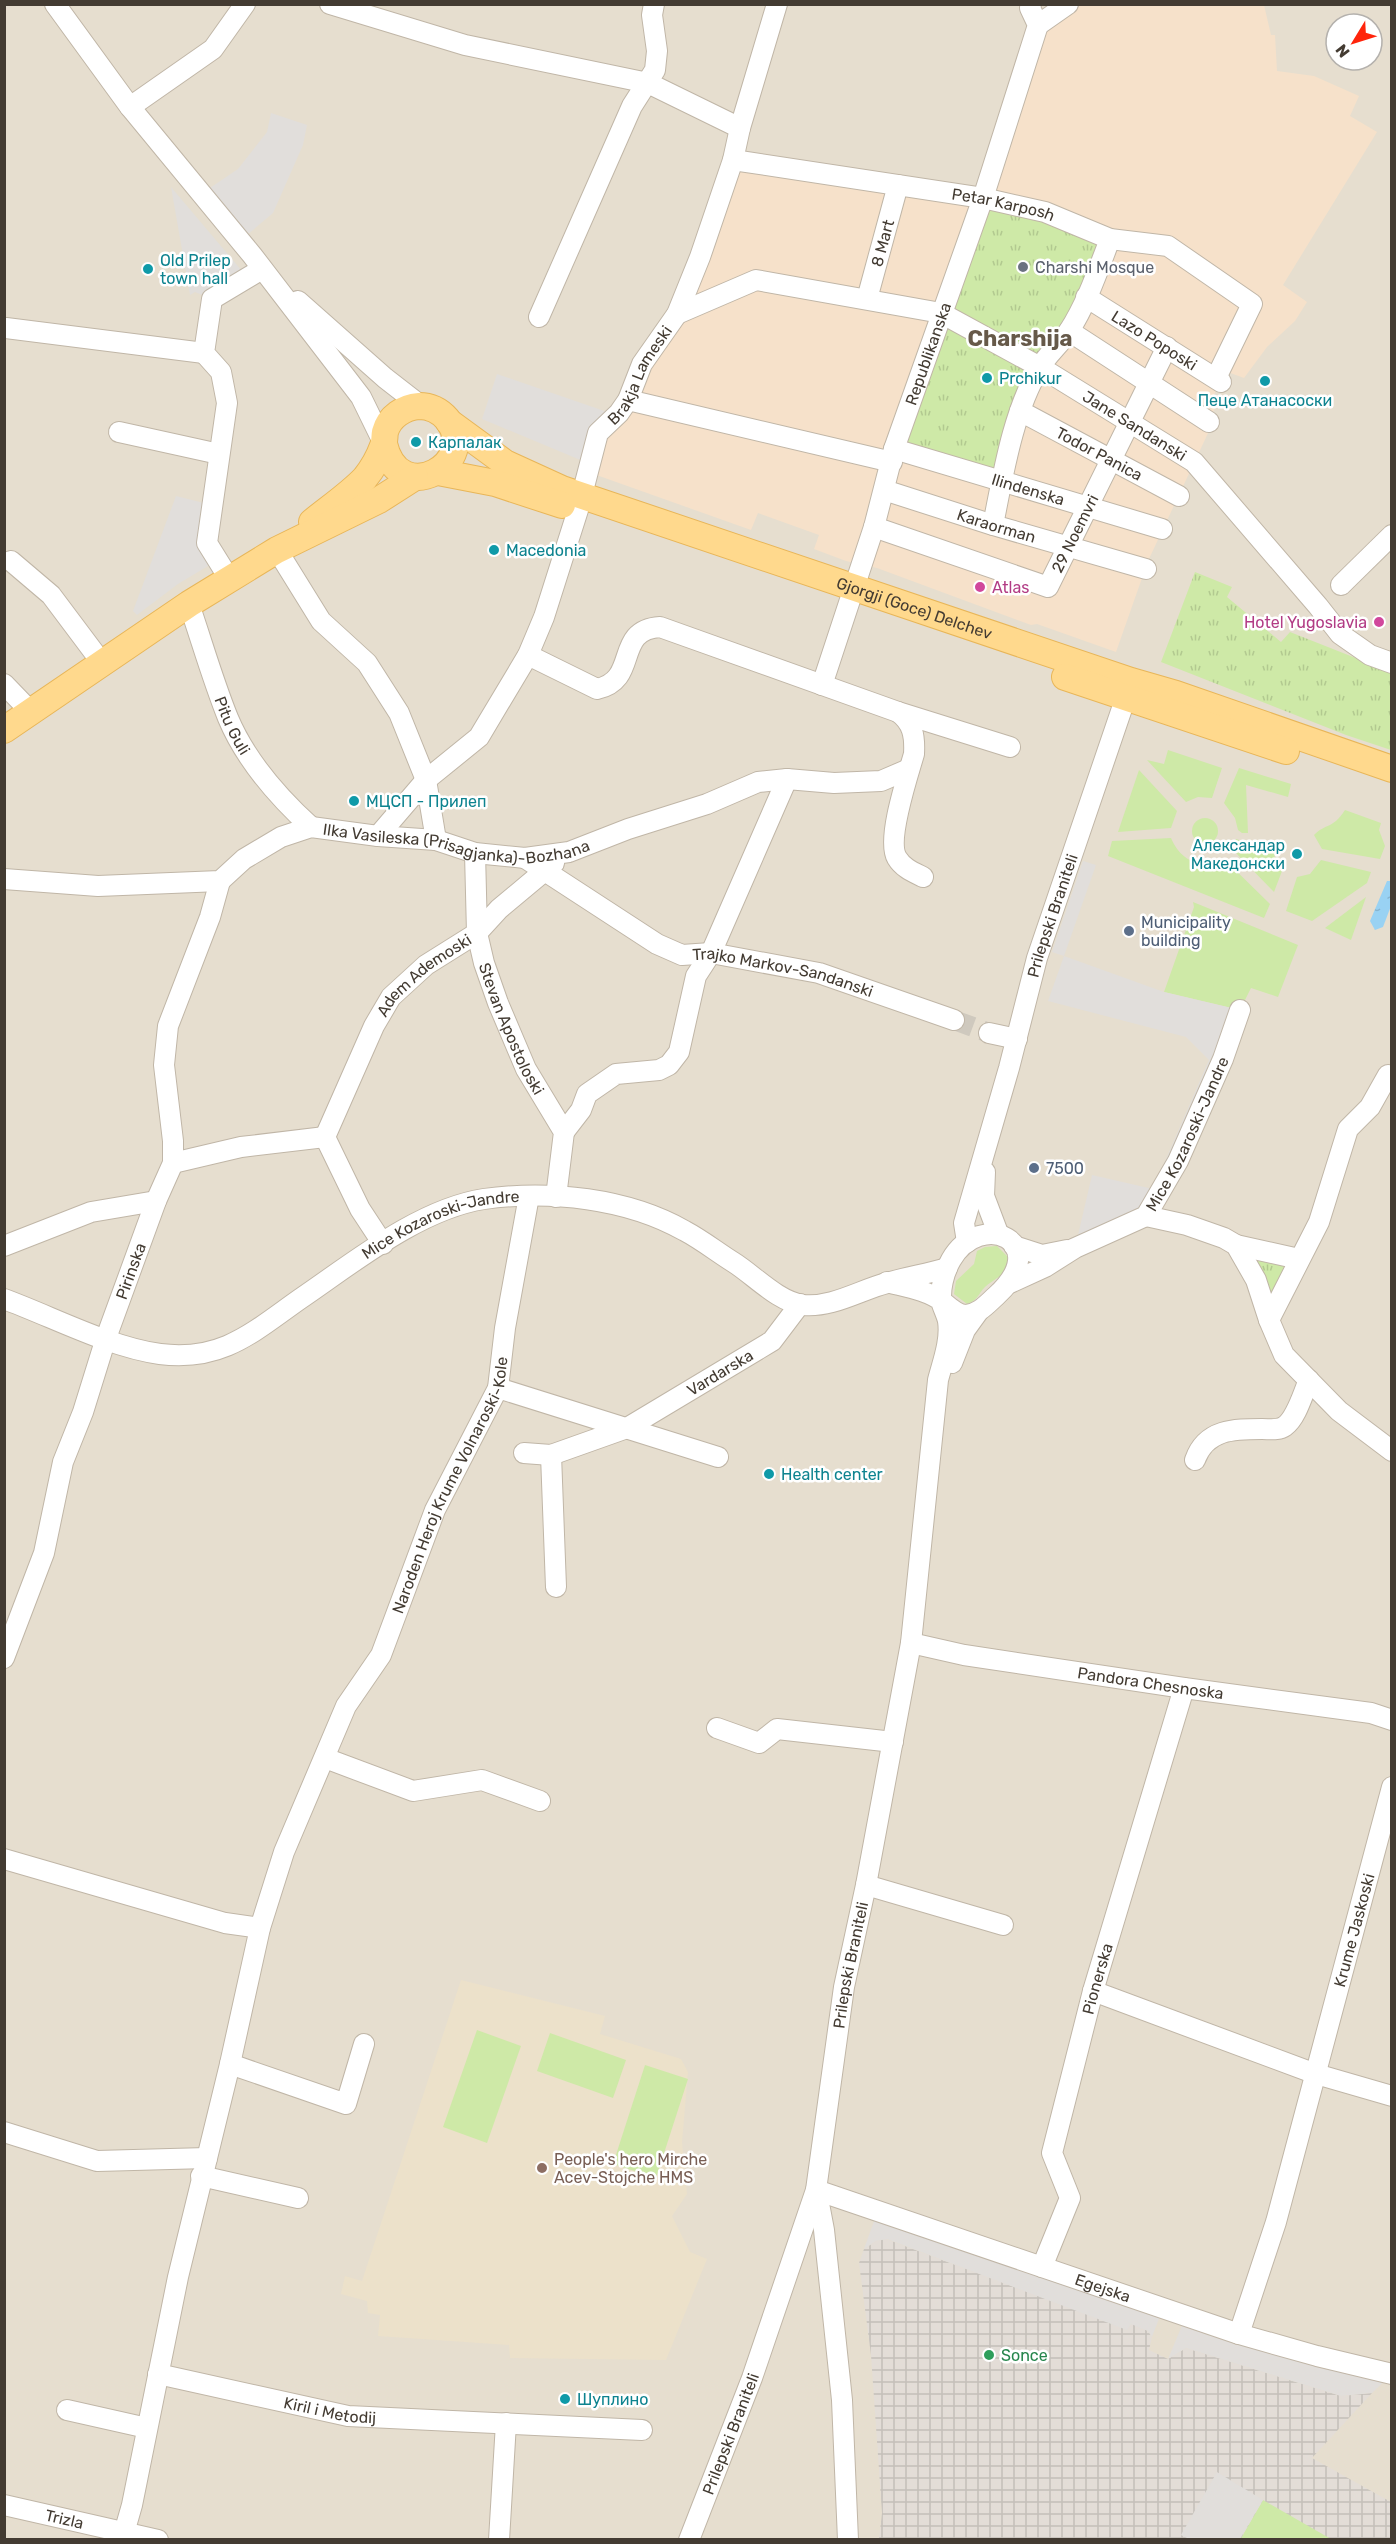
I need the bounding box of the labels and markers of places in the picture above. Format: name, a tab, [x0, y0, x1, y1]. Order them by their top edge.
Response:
place label: Old Prilep town hall	[160, 251, 231, 288]
place label: Charshi Mosque	[1035, 258, 1154, 277]
marker: Charshi Mosque	[1016, 260, 1030, 274]
marker: Old Prilep town hall	[141, 262, 155, 276]
place label: Prchikur	[999, 369, 1062, 388]
marker: Prchikur	[980, 371, 994, 385]
marker: Пеце Атанасоски	[1258, 374, 1272, 388]
place label: Пеце Атанасоски	[1198, 391, 1332, 410]
place label: Карпалак	[428, 433, 502, 452]
marker: Карпалак	[409, 435, 423, 449]
place label: Macedonia	[506, 541, 586, 560]
marker: Macedonia	[487, 543, 501, 557]
place label: Atlas	[992, 578, 1029, 597]
marker: Atlas	[973, 580, 987, 594]
place label: Hotel Yugoslavia	[1244, 613, 1367, 632]
marker: Hotel Yugoslavia	[1372, 615, 1386, 629]
place label: МЦСП - Прилеп	[366, 792, 487, 811]
marker: МЦСП - Прилеп	[347, 794, 361, 808]
place label: Александар Македонски	[1191, 836, 1285, 873]
marker: Александар Македонски	[1290, 847, 1304, 861]
place label: Municipality building	[1141, 913, 1231, 950]
marker: Municipality building	[1122, 924, 1136, 938]
place label: 7500	[1046, 1159, 1084, 1178]
marker: 7500	[1027, 1161, 1041, 1175]
place label: Health center	[781, 1465, 883, 1484]
marker: Health center	[762, 1467, 776, 1481]
place label: People's hero Mirche Acev-Stojche HMS	[554, 2150, 707, 2187]
marker: People's hero Mirche Acev-Stojche HMS	[535, 2161, 549, 2175]
place label: Sonce	[1001, 2346, 1048, 2365]
marker: Sonce	[982, 2348, 996, 2362]
place label: Шуплино	[577, 2390, 649, 2409]
marker: Шуплино	[558, 2392, 572, 2406]

